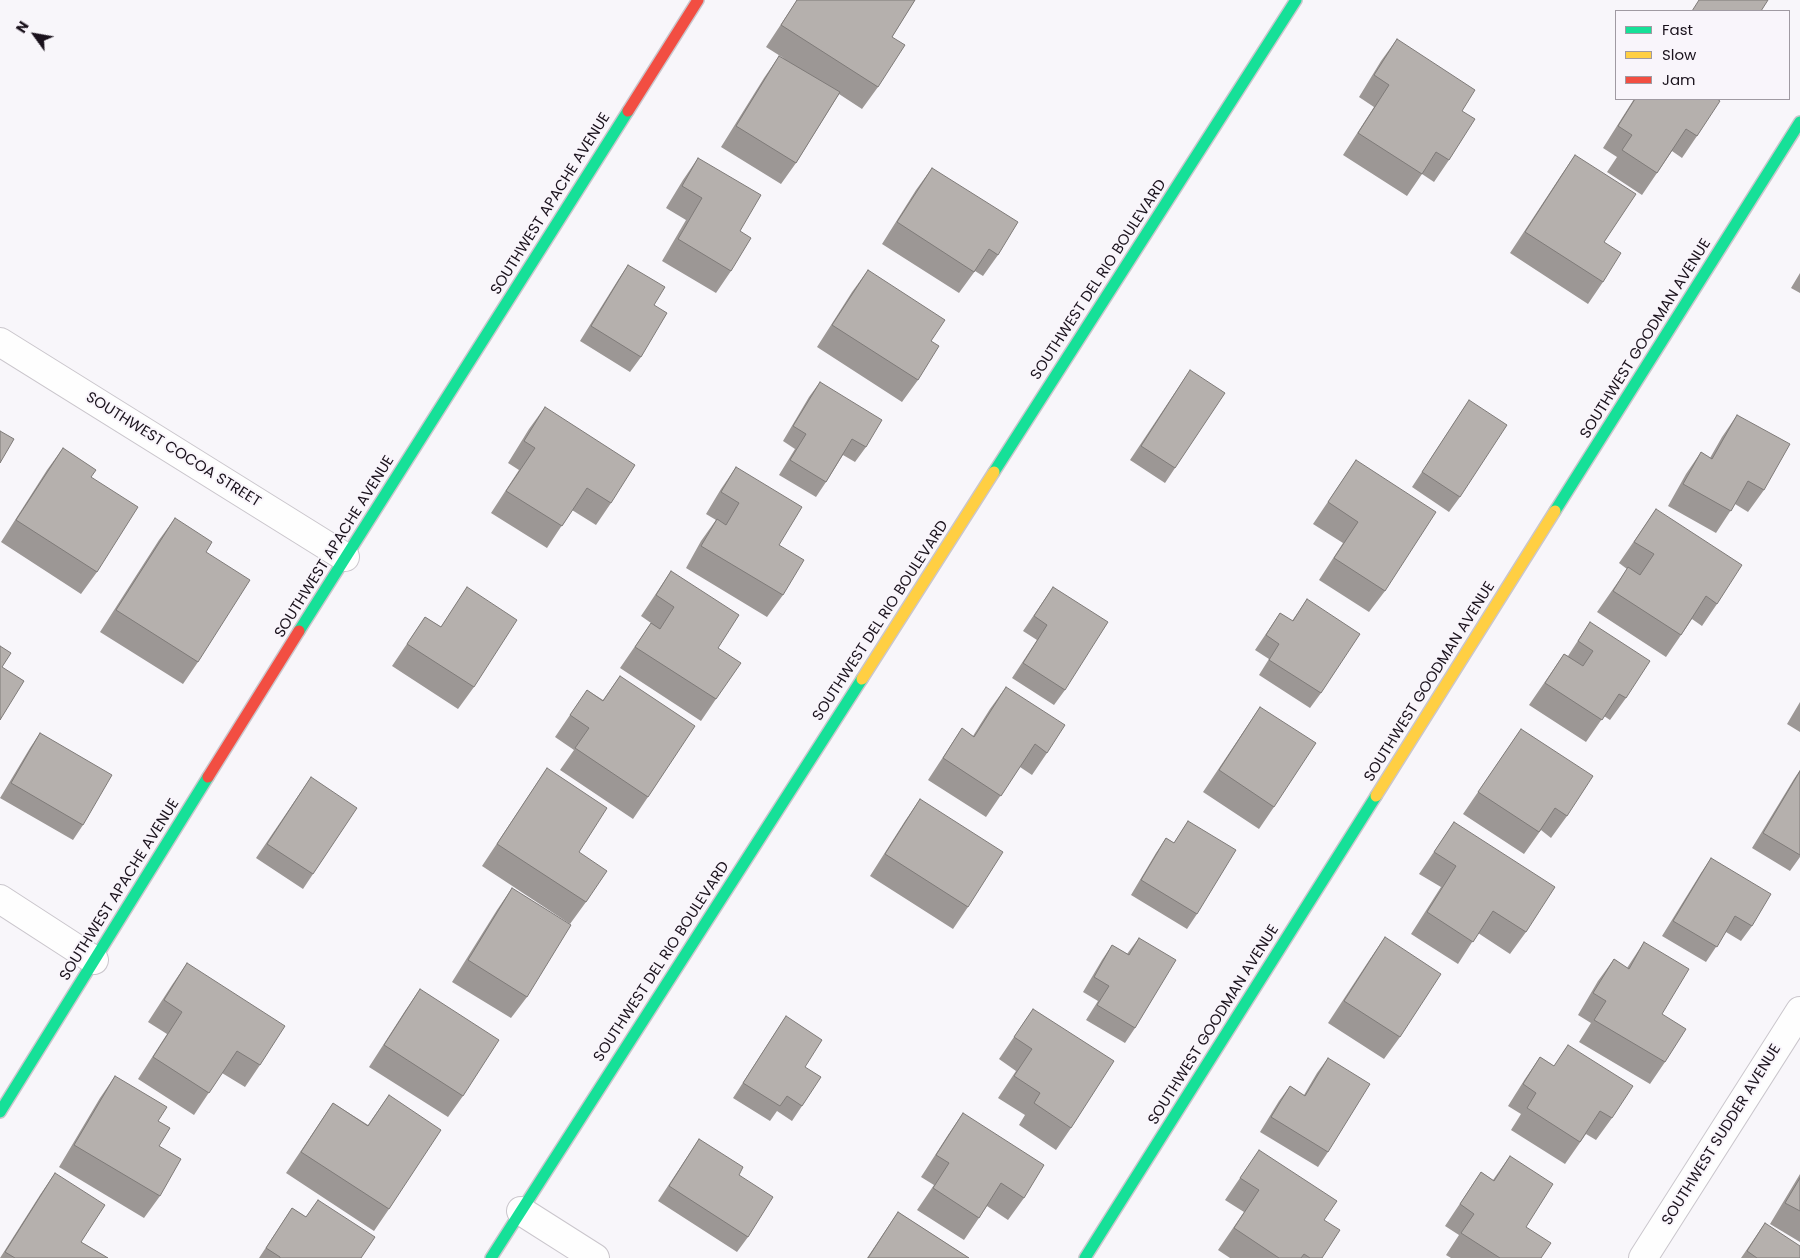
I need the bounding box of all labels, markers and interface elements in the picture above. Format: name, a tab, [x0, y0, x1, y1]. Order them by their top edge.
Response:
north arrow	[10, 10, 60, 60]
legend	[1615, 10, 1790, 100]
text: N	[11, 17, 34, 37]
text: Fast	[1662, 19, 1693, 40]
text: Slow	[1662, 44, 1696, 65]
text: Jam	[1662, 69, 1696, 90]
street label: SOUTHWEST APACHE AVENUE	[487, 110, 615, 298]
street label: SOUTHWEST DEL RIO BOULEVARD	[1027, 177, 1171, 383]
street label: SOUTHWEST GOODMAN AVENUE	[1577, 236, 1715, 442]
street label: SOUTHWEST COCOA STREET	[82, 389, 264, 511]
street label: SOUTHWEST APACHE AVENUE	[271, 453, 399, 641]
street label: SOUTHWEST DEL RIO BOULEVARD	[809, 518, 953, 724]
street label: SOUTHWEST GOODMAN AVENUE	[1361, 579, 1499, 785]
street label: SOUTHWEST APACHE AVENUE	[56, 796, 184, 984]
street label: SOUTHWEST DEL RIO BOULEVARD	[590, 859, 734, 1065]
street label: SOUTHWEST GOODMAN AVENUE	[1145, 922, 1283, 1128]
street label: SOUTHWEST SUDDER AVENUE	[1659, 1041, 1785, 1229]

